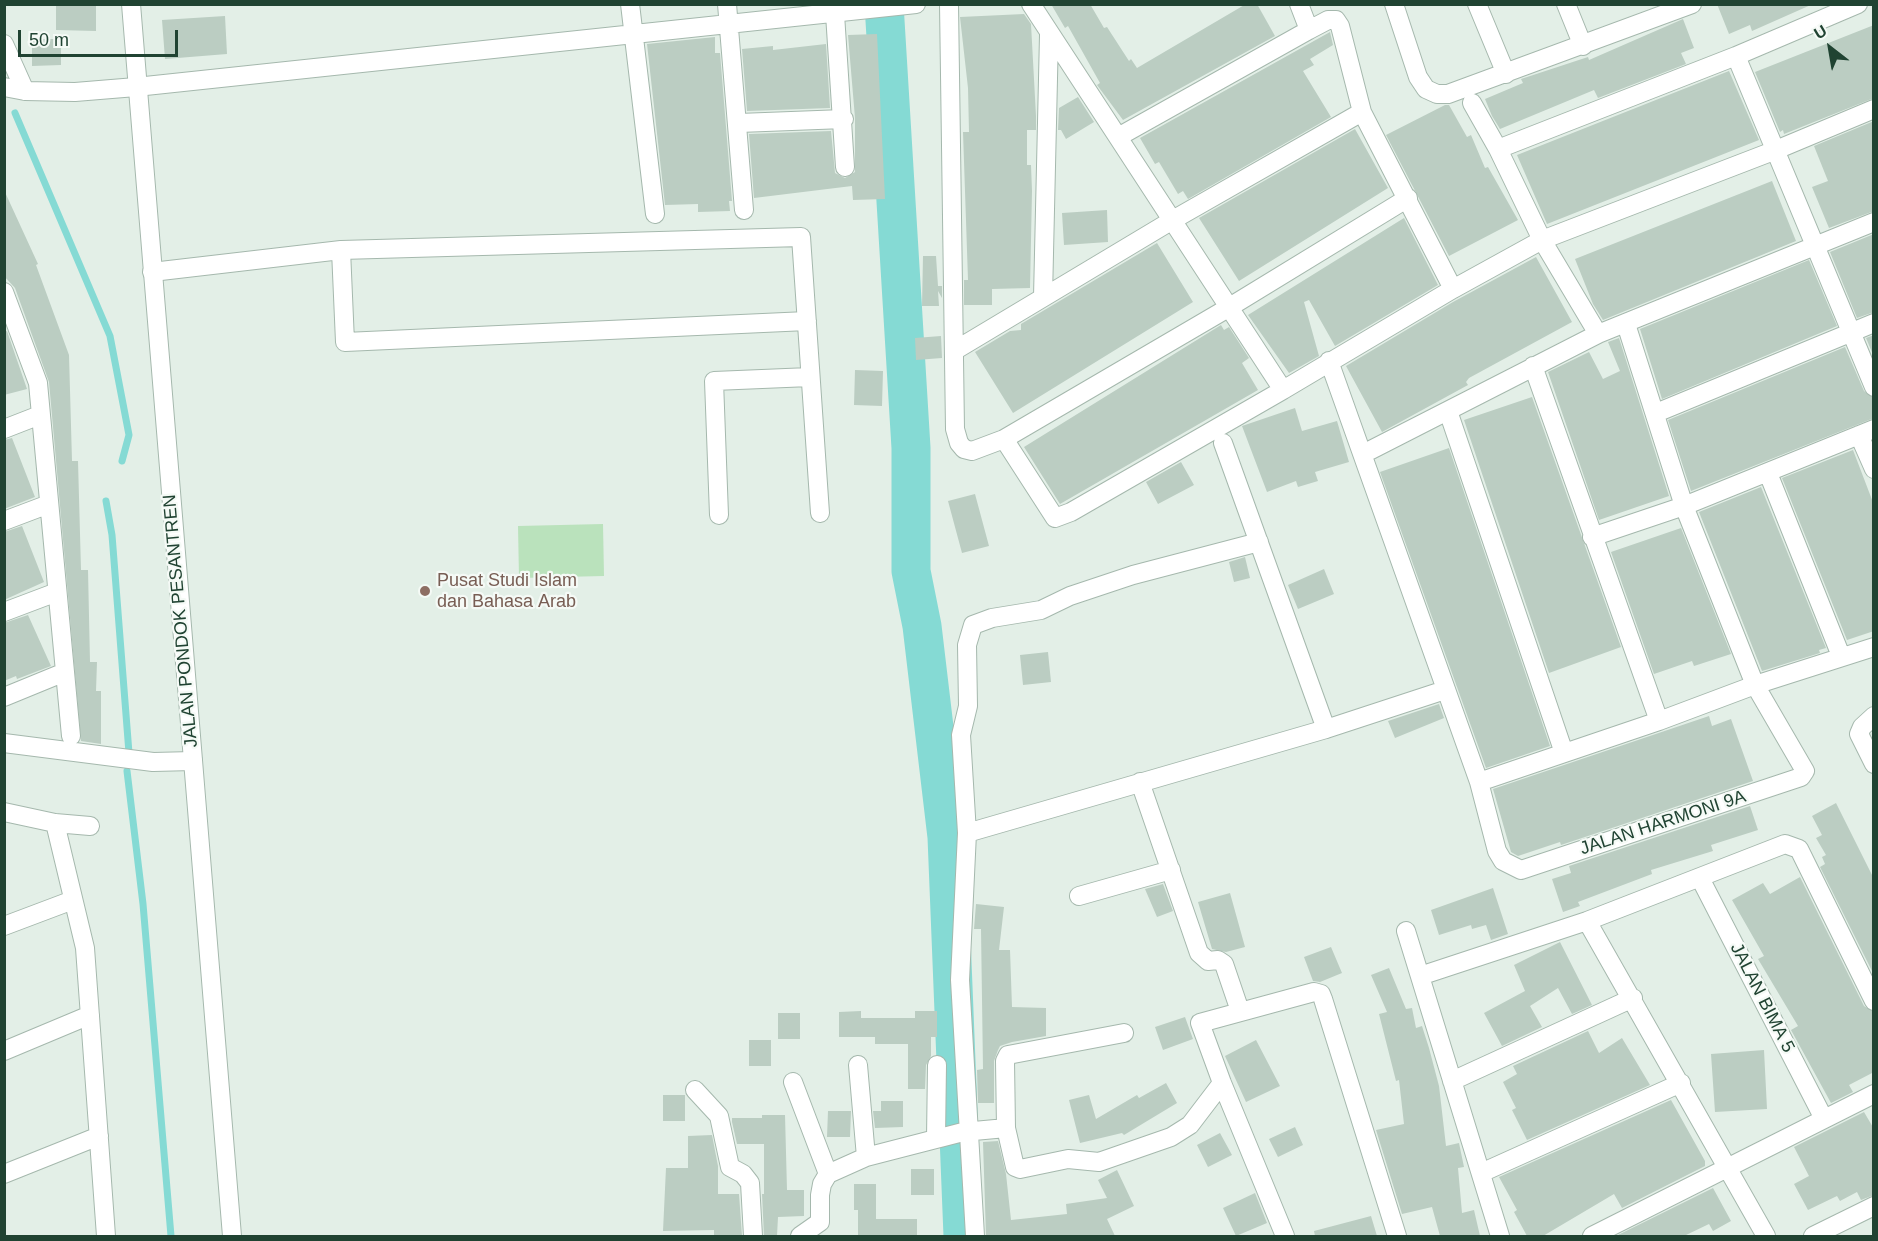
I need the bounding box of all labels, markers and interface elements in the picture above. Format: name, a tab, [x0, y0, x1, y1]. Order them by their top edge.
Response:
scale bar	[21, 18, 182, 56]
north arrow	[1800, 18, 1860, 78]
text: U	[1811, 22, 1830, 42]
text: 50 m	[29, 30, 69, 50]
street label: JALAN PONDOK PESANTREN	[159, 494, 203, 748]
place label: Pusat Studi Islam dan Bahasa Arab	[437, 570, 577, 612]
marker: Pusat Studi Islam dan Bahasa Arab	[418, 584, 432, 598]
street label: JALAN HARMONI 9A	[1577, 786, 1749, 860]
street label: JALAN BIMA 5	[1725, 940, 1799, 1056]

